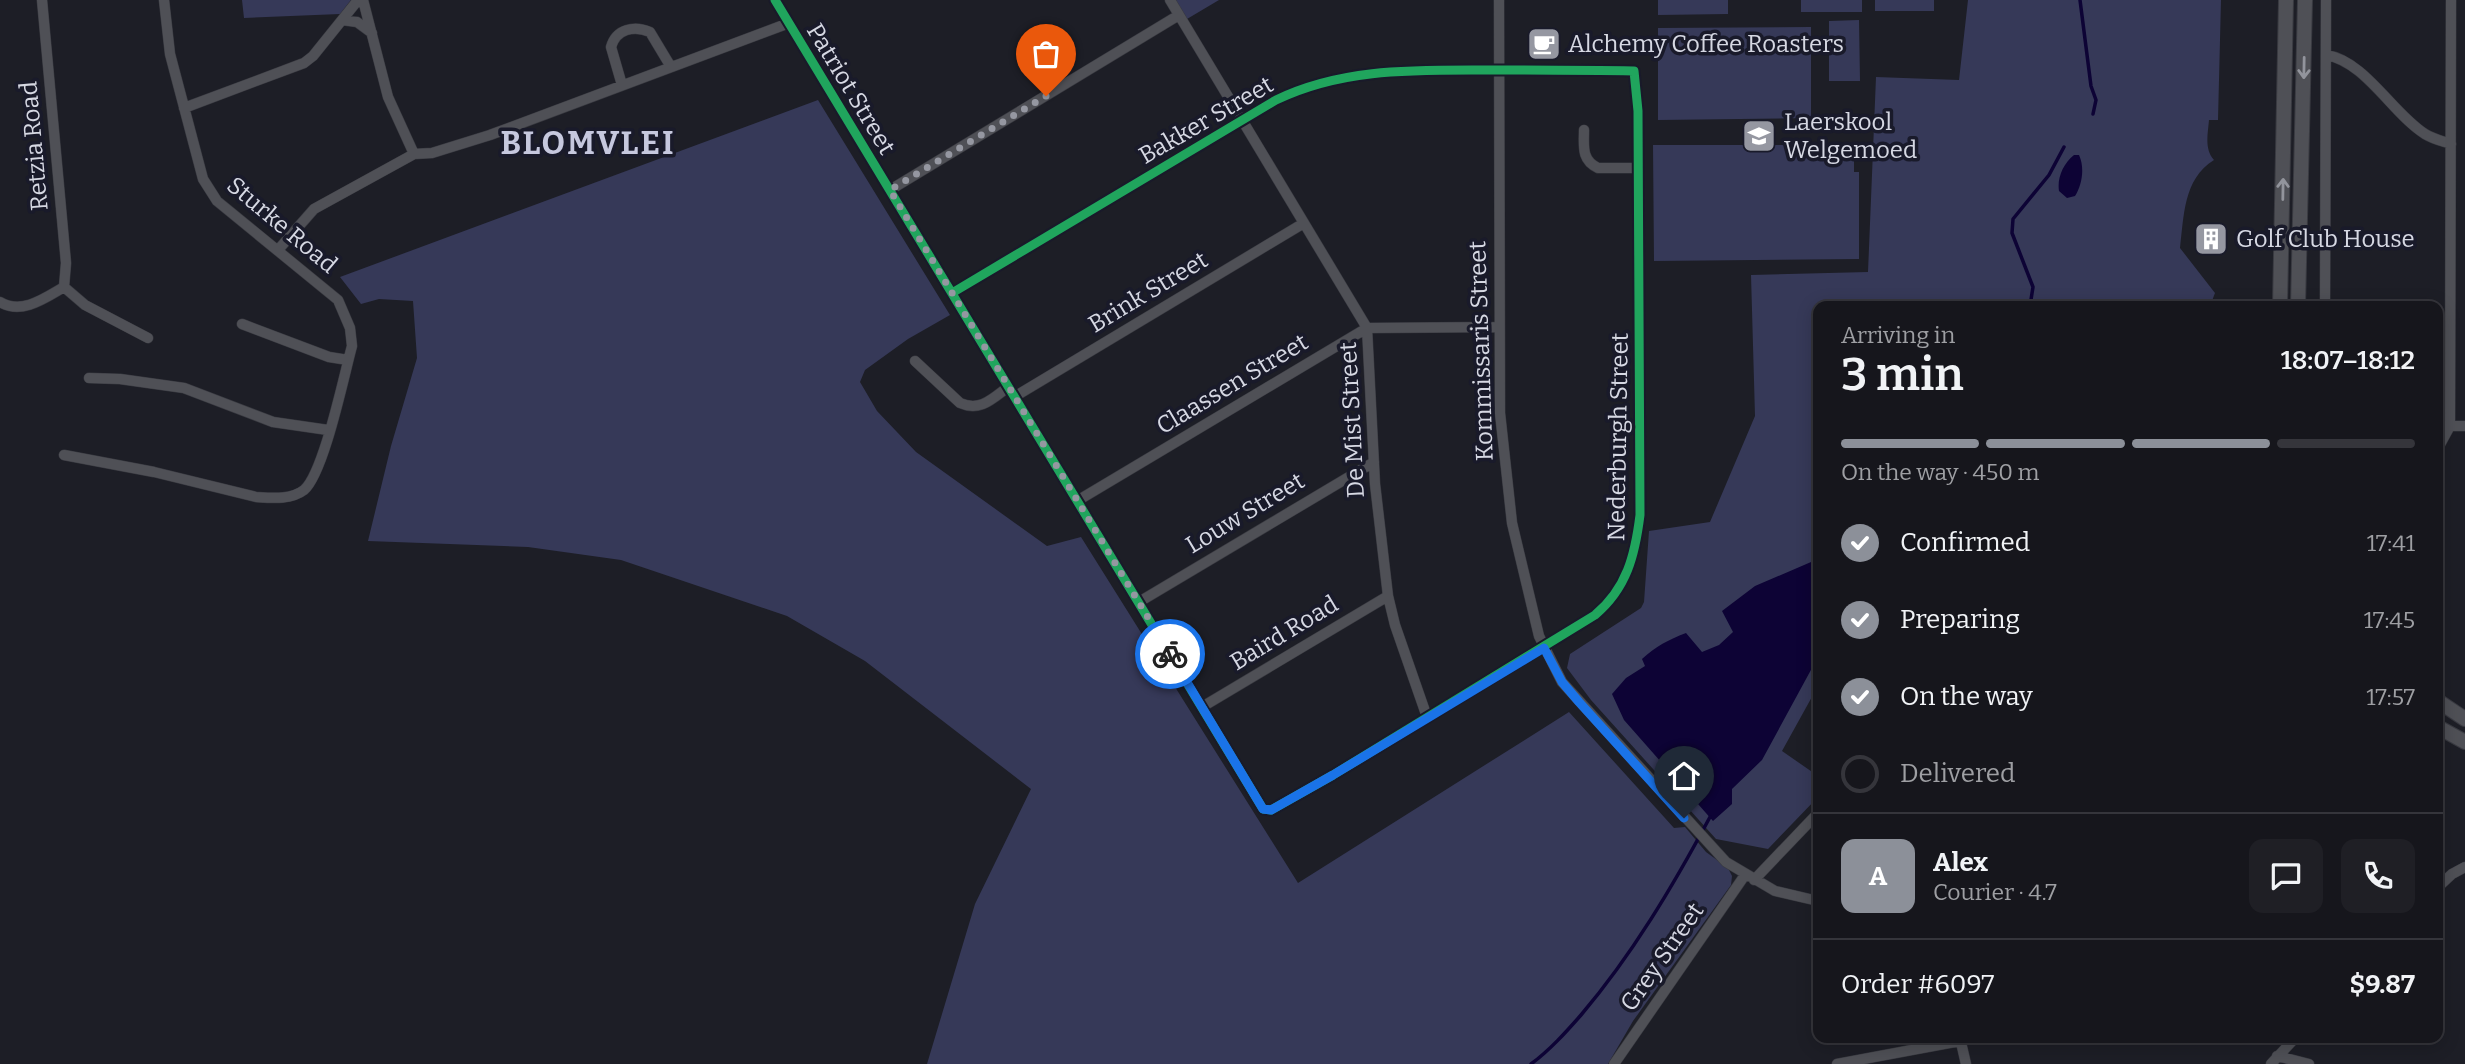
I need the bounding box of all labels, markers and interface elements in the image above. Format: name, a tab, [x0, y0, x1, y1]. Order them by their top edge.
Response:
street label: Patriot Street	[801, 18, 901, 160]
pin	[1016, 24, 1076, 96]
cafe icon: Alchemy Coffee Roasters	[1525, 25, 1563, 63]
place label: Alchemy Coffee Roasters	[1568, 30, 1844, 58]
icon: bag	[1027, 35, 1065, 73]
one-way arrow	[2298, 56, 2311, 79]
street label: Bakker Street	[1134, 70, 1278, 170]
street label: Retzia Road	[14, 80, 54, 212]
place label: Laerskool Welgemoed	[1784, 108, 1917, 164]
school or university icon: Laerskool Welgemoed	[1740, 117, 1778, 155]
district label: BLOMVLEI	[500, 124, 676, 162]
street label: Sturke Road	[221, 171, 343, 279]
one-way arrow	[2276, 178, 2290, 201]
building icon: Golf Club House	[2192, 220, 2230, 258]
place label: Golf Club House	[2236, 225, 2415, 253]
street label: Kommissaris Street	[1463, 240, 1499, 462]
street label: Brink Street	[1083, 245, 1213, 338]
text: Arriving in	[1841, 321, 1955, 349]
street label: Claassen Street	[1151, 328, 1313, 440]
street label: Nederburgh Street	[1602, 332, 1634, 542]
street label: De Mist Street	[1334, 341, 1370, 499]
text: 18:07–18:12	[2281, 345, 2415, 376]
text: 3 min	[1841, 347, 1964, 402]
text: On the way · 450 m	[1841, 458, 2040, 486]
street label: Louw Street	[1181, 467, 1310, 559]
icon: check	[1841, 524, 1879, 562]
text: Confirmed	[1900, 527, 2030, 558]
text: 17:41	[2367, 529, 2415, 557]
street label: Baird Road	[1225, 590, 1343, 676]
icon: check	[1841, 601, 1879, 639]
text: Preparing	[1900, 604, 2020, 635]
text: 17:45	[2364, 606, 2415, 634]
courier	[1135, 619, 1205, 689]
icon: bike	[1151, 635, 1189, 673]
icon: check	[1841, 678, 1879, 716]
text: On the way	[1900, 681, 2033, 712]
text: 17:57	[2366, 683, 2415, 711]
pin	[1654, 746, 1714, 818]
icon: home	[1665, 757, 1703, 795]
text: Delivered	[1900, 758, 2015, 789]
button: chat	[2249, 839, 2323, 913]
button: phone	[2341, 839, 2415, 913]
text: Alex	[1933, 847, 1988, 878]
text: A	[1869, 861, 1887, 892]
text: Courier · 4.7	[1933, 878, 2057, 906]
street label: Grey Street	[1615, 897, 1710, 1016]
text: Order #6097	[1841, 969, 1994, 1000]
text: $9.87	[2350, 969, 2415, 1000]

